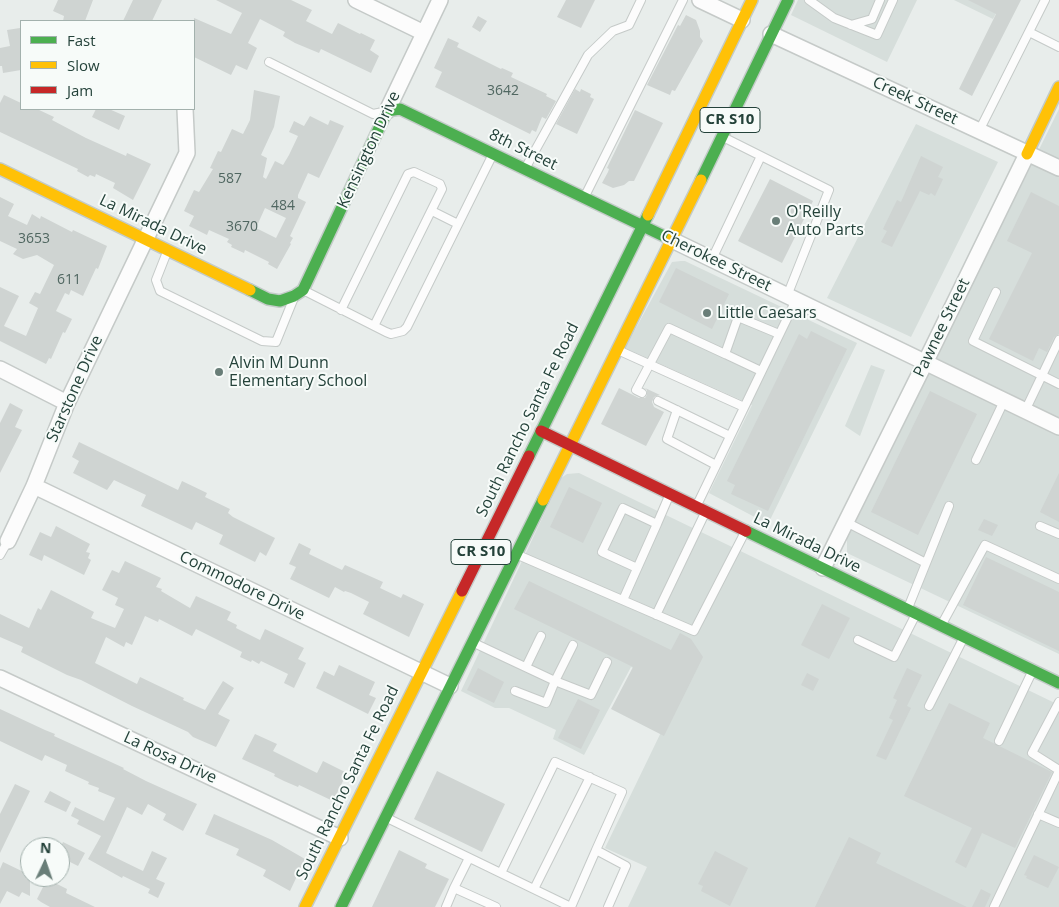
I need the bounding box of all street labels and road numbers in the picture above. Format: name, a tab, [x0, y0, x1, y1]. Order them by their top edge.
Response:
street label: Creek Street	[869, 73, 961, 129]
street label: Kensington Drive	[333, 88, 405, 212]
road number: CR S10	[700, 108, 760, 132]
street label: 8th Street	[486, 125, 560, 175]
street label: La Mirada Drive	[96, 191, 210, 259]
street label: Cherokee Street	[658, 226, 774, 296]
street label: Pawnee Street	[910, 275, 974, 381]
street label: South Rancho Santa Fe Road	[473, 320, 583, 520]
street label: Starstone Drive	[43, 333, 107, 445]
street label: La Mirada Drive	[750, 509, 864, 577]
road number: CR S10	[451, 540, 511, 564]
street label: Commodore Drive	[176, 547, 308, 625]
street label: South Rancho Santa Fe Road	[293, 683, 403, 883]
street label: La Rosa Drive	[120, 728, 220, 788]

